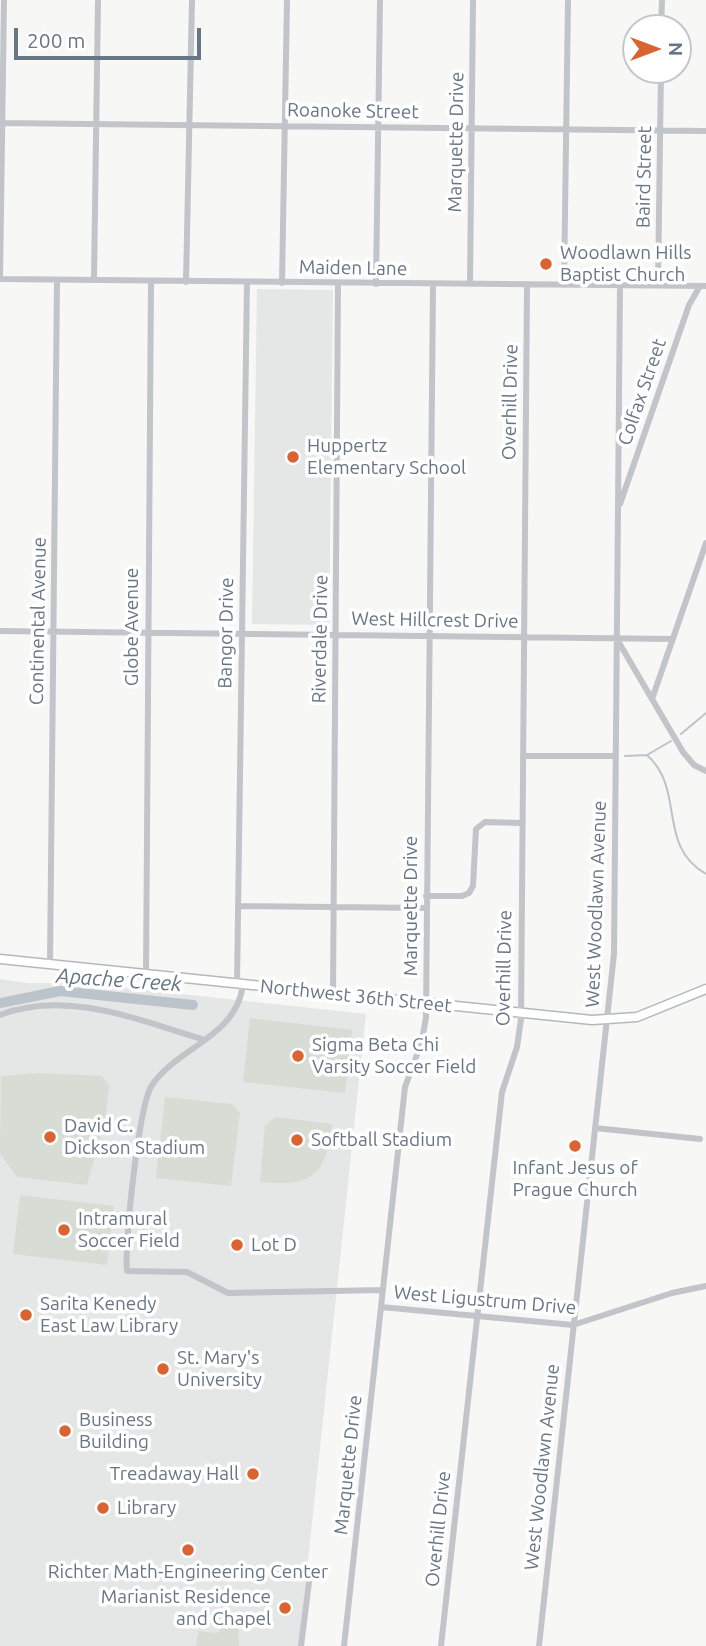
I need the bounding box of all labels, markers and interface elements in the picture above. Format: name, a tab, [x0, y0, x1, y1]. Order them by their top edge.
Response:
scale bar	[18, 14, 205, 58]
north arrow	[622, 14, 692, 84]
text: 200 m	[27, 28, 85, 52]
text: N	[665, 42, 687, 56]
street label: Marquette Drive	[443, 72, 469, 212]
street label: Roanoke Street	[287, 98, 419, 124]
street label: Baird Street	[632, 126, 656, 228]
place label: Woodlawn Hills Baptist Church	[560, 242, 691, 286]
street label: Maiden Lane	[299, 256, 407, 280]
marker: Woodlawn Hills Baptist Church	[538, 256, 554, 272]
street label: Colfax Street	[613, 335, 671, 449]
street label: Overhill Drive	[498, 344, 522, 460]
place label: Huppertz Elementary School	[307, 435, 466, 479]
marker: Huppertz Elementary School	[285, 449, 301, 465]
street label: Continental Avenue	[25, 537, 51, 705]
street label: Globe Avenue	[121, 568, 143, 686]
street label: Riverdale Drive	[307, 574, 333, 704]
street label: Bangor Drive	[214, 577, 238, 689]
street label: West Hillcrest Drive	[351, 607, 519, 633]
street label: West Woodlawn Avenue	[581, 800, 611, 1008]
street label: Marquette Drive	[400, 836, 422, 976]
street label: Overhill Drive	[492, 910, 516, 1026]
water label: Apache Creek	[55, 963, 183, 997]
street label: Northwest 36th Street	[259, 975, 453, 1017]
place label: Sigma Beta Chi Varsity Soccer Field	[312, 1034, 476, 1078]
marker: Sigma Beta Chi Varsity Soccer Field	[290, 1048, 306, 1064]
place label: David C. Dickson Stadium	[64, 1115, 205, 1159]
marker: David C. Dickson Stadium	[42, 1129, 58, 1145]
place label: Softball Stadium	[311, 1129, 452, 1151]
marker: Softball Stadium	[289, 1132, 305, 1148]
marker: Infant Jesus of Prague Church	[567, 1138, 583, 1154]
place label: Infant Jesus of Prague Church	[512, 1157, 638, 1201]
place label: Intramural Soccer Field	[78, 1208, 180, 1252]
marker: Intramural Soccer Field	[56, 1222, 72, 1238]
place label: Lot D	[251, 1234, 297, 1256]
marker: Lot D	[229, 1237, 245, 1253]
street label: West Ligustrum Drive	[393, 1281, 577, 1319]
place label: Sarita Kenedy East Law Library	[40, 1293, 178, 1337]
marker: Sarita Kenedy East Law Library	[18, 1307, 34, 1323]
place label: St. Mary's University	[177, 1347, 262, 1391]
marker: St. Mary's University	[155, 1361, 171, 1377]
street label: West Woodlawn Avenue	[520, 1363, 564, 1571]
street label: Marquette Drive	[329, 1394, 367, 1536]
place label: Business Building	[79, 1409, 153, 1453]
marker: Business Building	[57, 1423, 73, 1439]
place label: Treadaway Hall	[110, 1463, 239, 1485]
marker: Treadaway Hall	[245, 1466, 261, 1482]
street label: Overhill Drive	[421, 1470, 455, 1588]
place label: Library	[117, 1497, 176, 1519]
marker: Library	[95, 1500, 111, 1516]
marker: Richter Math-Engineering Center	[180, 1542, 196, 1558]
place label: Richter Math-Engineering Center	[48, 1561, 328, 1583]
place label: Marianist Residence and Chapel	[101, 1586, 271, 1630]
marker: Marianist Residence and Chapel	[277, 1600, 293, 1616]

